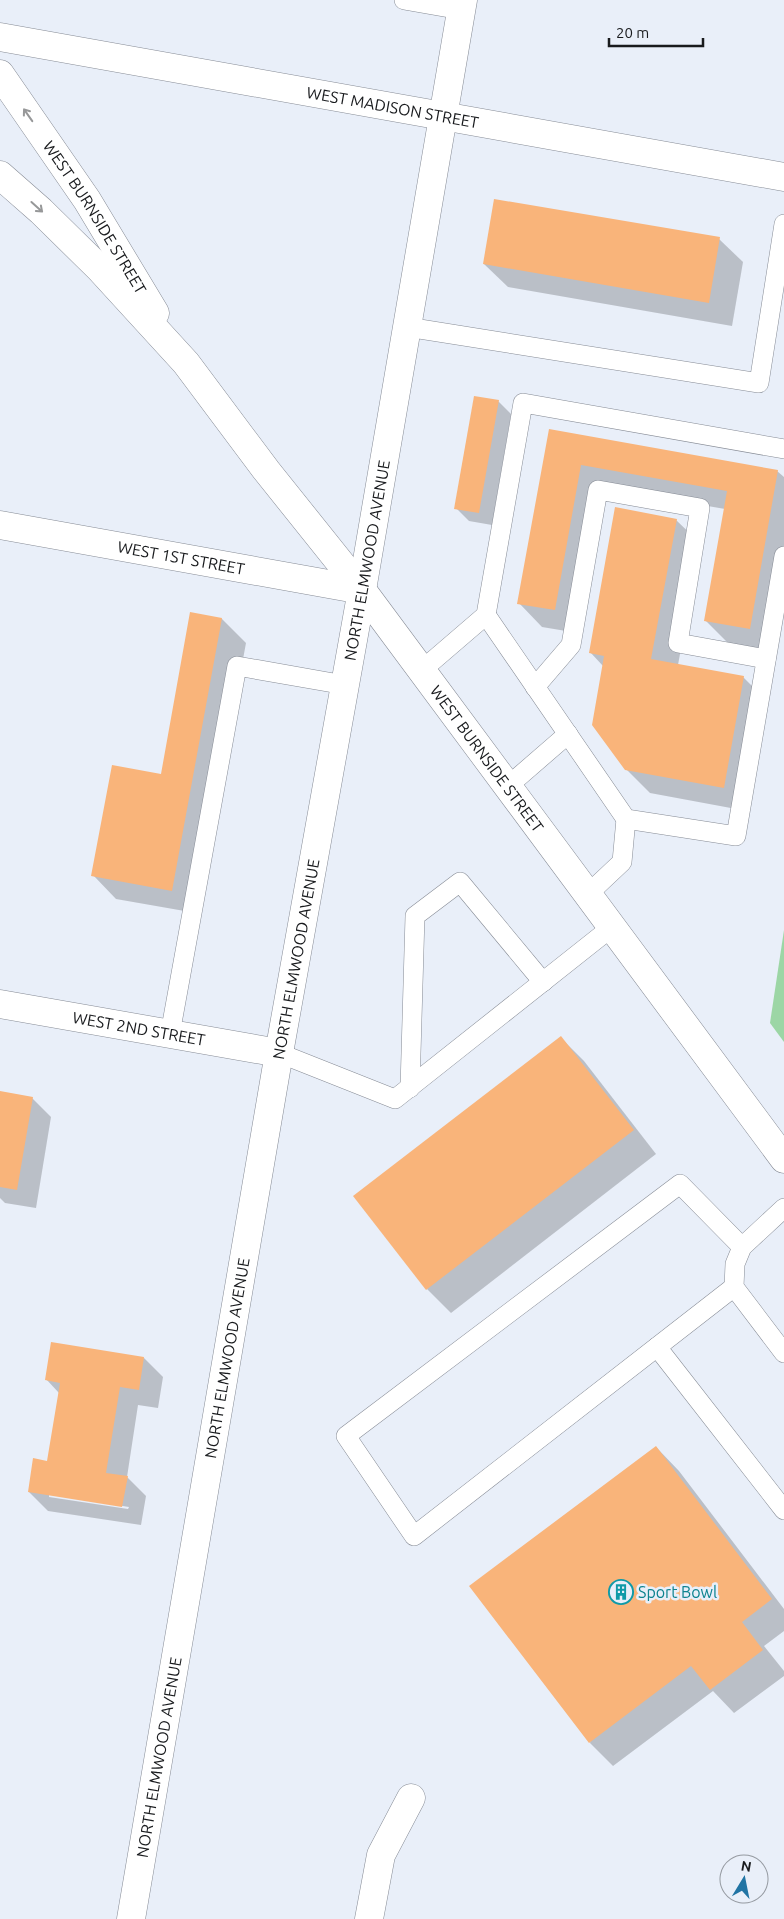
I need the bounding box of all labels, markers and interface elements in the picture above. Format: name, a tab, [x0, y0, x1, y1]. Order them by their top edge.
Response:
scale bar	[609, 15, 703, 47]
text: 20 m	[616, 24, 649, 41]
street label: WEST MADISON STREET	[305, 83, 480, 131]
one-way arrow	[23, 109, 33, 123]
street label: WEST BURNSIDE STREET	[40, 137, 150, 297]
one-way arrow	[30, 202, 43, 213]
street label: NORTH ELMWOOD AVENUE	[341, 459, 393, 662]
street label: WEST 1ST STREET	[116, 537, 246, 578]
street label: WEST BURNSIDE STREET	[427, 682, 547, 836]
street label: NORTH ELMWOOD AVENUE	[269, 857, 323, 1061]
street label: WEST 2ND STREET	[71, 1008, 207, 1049]
street label: NORTH ELMWOOD AVENUE	[201, 1256, 253, 1460]
building icon: Sport Bowl	[608, 1579, 634, 1605]
place label: Sport Bowl	[638, 1583, 717, 1601]
street label: NORTH ELMWOOD AVENUE	[133, 1656, 185, 1859]
north arrow	[719, 1854, 769, 1904]
text: N	[740, 1857, 753, 1875]

